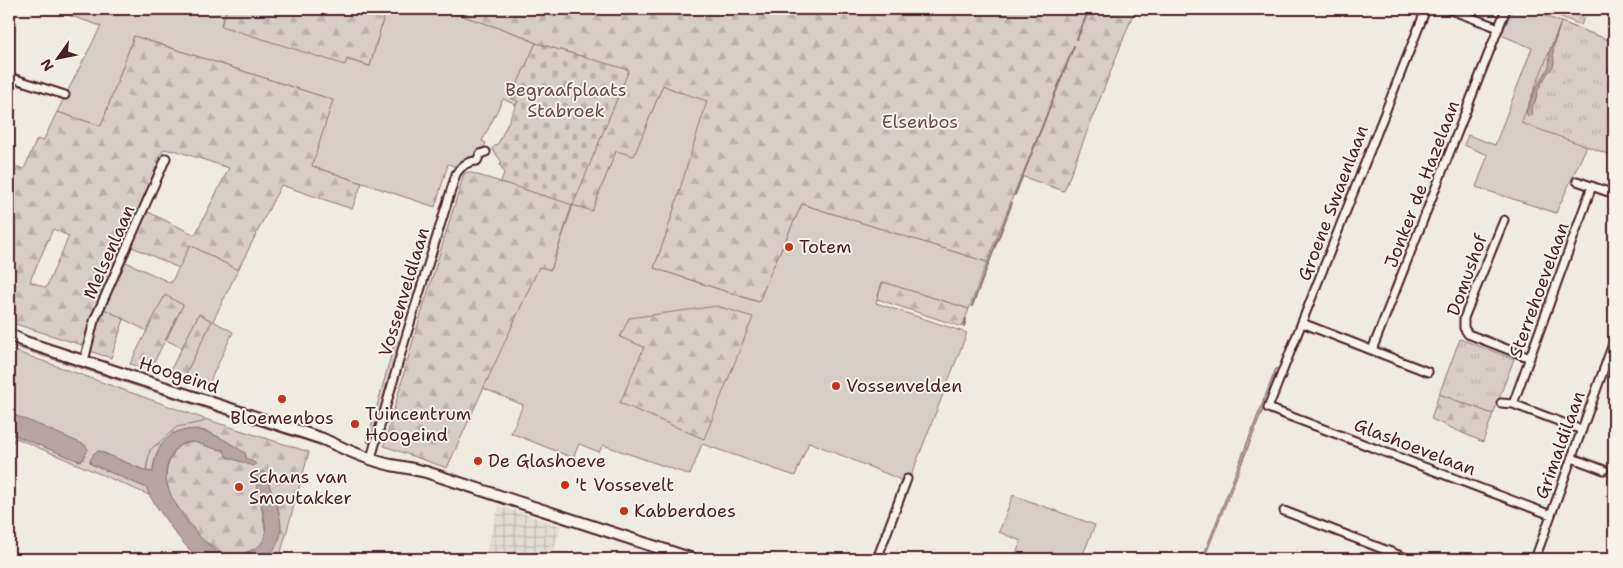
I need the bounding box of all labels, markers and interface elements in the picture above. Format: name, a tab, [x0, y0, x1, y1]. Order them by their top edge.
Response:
north arrow	[32, 32, 82, 82]
text: N	[37, 56, 58, 75]
park label: Begraafplaats Stabroek	[505, 78, 627, 123]
street label: Jonker de Hazelaan	[1379, 97, 1465, 271]
park label: Elsenbos	[882, 110, 958, 134]
street label: Groene Swaenlaan	[1292, 122, 1374, 284]
street label: Melsenlaan	[77, 201, 141, 303]
street label: Sterrehoevelaan	[1503, 219, 1575, 361]
street label: Vossenveldlaan	[373, 224, 435, 360]
street label: Domushof	[1441, 230, 1493, 319]
place label: Totem	[799, 235, 852, 259]
marker: Totem	[783, 241, 795, 253]
street label: Hoogeind	[136, 351, 222, 399]
place label: Vossenvelden	[846, 374, 962, 398]
marker: Vossenvelden	[830, 380, 842, 392]
street label: Grimaldilaan	[1529, 388, 1591, 502]
marker: Bloemenbos	[276, 393, 288, 405]
place label: Tuincentrum Hoogeind	[365, 402, 471, 447]
place label: Bloemenbos	[230, 406, 334, 430]
street label: Glashoevelaan	[1351, 413, 1479, 481]
marker: Tuincentrum Hoogeind	[349, 418, 361, 430]
place label: De Glashoeve	[488, 449, 606, 473]
marker: De Glashoeve	[472, 455, 484, 467]
place label: Schans van Smoutakker	[249, 465, 352, 510]
place label: 't Vossevelt	[575, 473, 674, 497]
marker: 't Vossevelt	[559, 479, 571, 491]
marker: Schans van Smoutakker	[233, 481, 245, 493]
place label: Kabberdoes	[634, 499, 736, 523]
marker: Kabberdoes	[618, 505, 630, 517]

